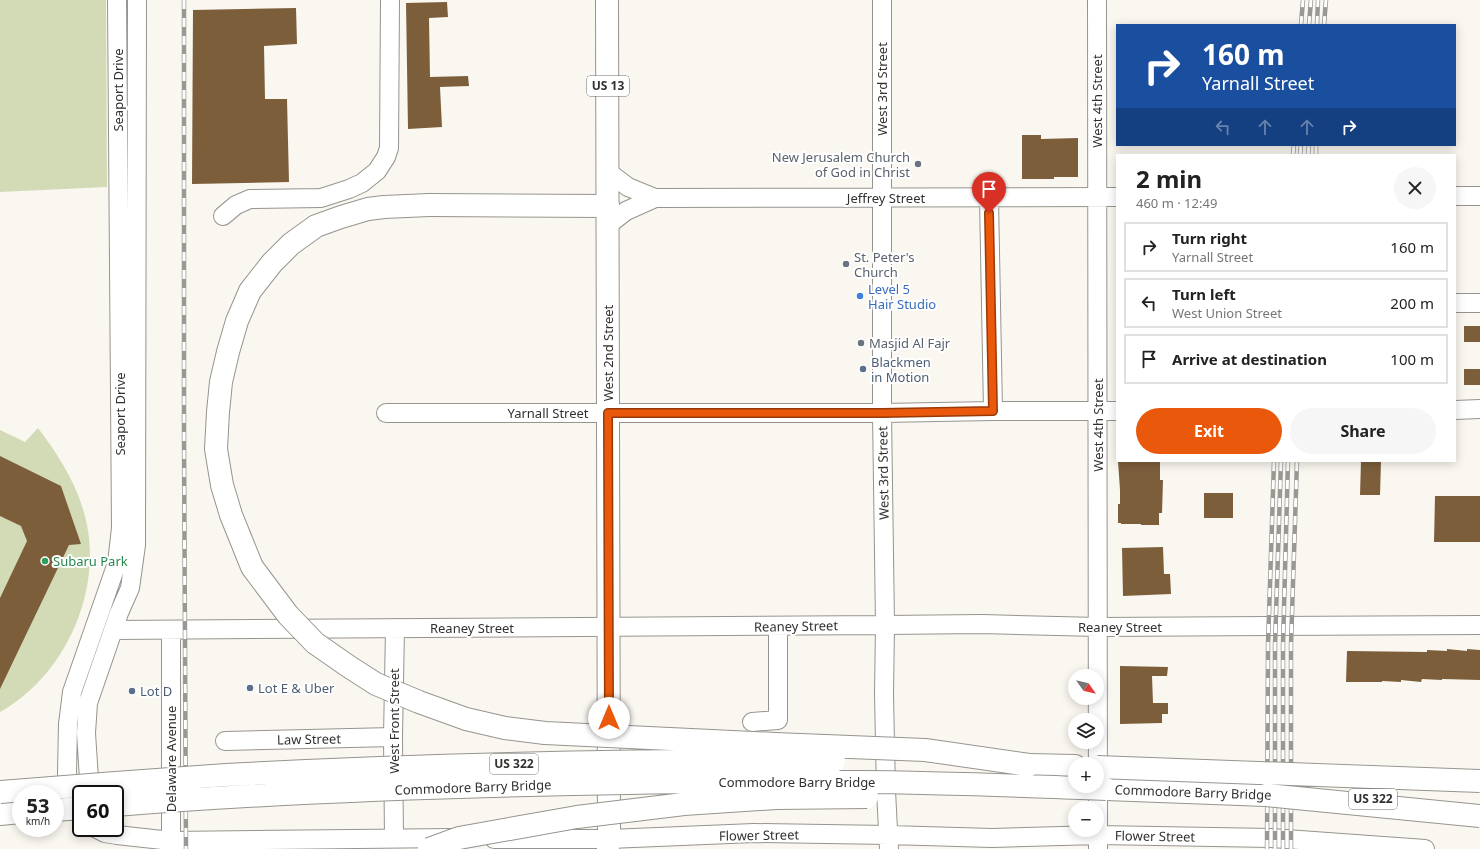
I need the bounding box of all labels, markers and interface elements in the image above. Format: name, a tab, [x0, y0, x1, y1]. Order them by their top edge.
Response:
text: 160 m	[1202, 35, 1285, 73]
icon: right	[1136, 40, 1188, 92]
street label: West 3rd Street	[873, 42, 891, 136]
street label: Seaport Drive	[109, 48, 127, 132]
street label: West 4th Street	[1088, 54, 1106, 148]
text: Yarnall Street	[1202, 71, 1314, 95]
road number: US 13	[587, 76, 629, 96]
icon: left	[1212, 116, 1234, 138]
icon: ahead	[1254, 116, 1276, 138]
icon: ahead	[1296, 116, 1318, 138]
icon: right	[1338, 116, 1360, 138]
place label: New Jerusalem Church of God in Christ	[772, 148, 910, 181]
marker: New Jerusalem Church of God in Christ	[913, 159, 923, 169]
text: 2 min	[1136, 162, 1202, 195]
button: close	[1394, 167, 1436, 209]
pin	[972, 172, 1006, 213]
icon: arrive	[978, 178, 1000, 200]
street label: Jeffrey Street	[845, 189, 925, 207]
text: 460 m · 12:49	[1136, 194, 1217, 212]
text: Turn right	[1172, 228, 1247, 248]
icon: right	[1138, 236, 1160, 258]
text: 160 m	[1390, 237, 1434, 257]
place label: St. Peter's Church	[854, 248, 915, 281]
text: Yarnall Street	[1172, 248, 1253, 266]
marker: St. Peter's Church	[841, 259, 851, 269]
place label: Level 5 Hair Studio	[868, 280, 936, 313]
text: Turn left	[1172, 284, 1236, 304]
marker: Level 5 Hair Studio	[855, 291, 865, 301]
icon: left	[1138, 292, 1160, 314]
text: 200 m	[1390, 293, 1434, 313]
street label: West 2nd Street	[599, 304, 617, 401]
text: West Union Street	[1172, 304, 1282, 322]
place label: Masjid Al Fajr	[869, 334, 951, 352]
marker: Masjid Al Fajr	[856, 338, 866, 348]
icon: arrive	[1138, 348, 1160, 370]
text: Arrive at destination	[1172, 349, 1327, 369]
text: 100 m	[1390, 349, 1434, 369]
place label: Blackmen in Motion	[871, 353, 931, 386]
marker: Blackmen in Motion	[858, 364, 868, 374]
street label: Seaport Drive	[111, 372, 129, 456]
street label: West 4th Street	[1089, 378, 1107, 472]
street label: Yarnall Street	[507, 404, 589, 422]
button: Exit	[1136, 408, 1282, 454]
button: Share	[1290, 408, 1436, 454]
street label: West 3rd Street	[873, 426, 893, 520]
place label: Subaru Park	[53, 552, 128, 570]
marker: Subaru Park	[40, 556, 50, 566]
street label: Reaney Street	[754, 616, 839, 636]
street label: Reaney Street	[1078, 618, 1162, 636]
street label: Reaney Street	[430, 619, 514, 637]
street label: West Front Street	[385, 668, 403, 774]
north arrow	[1068, 669, 1104, 705]
map controls	[1068, 669, 1104, 837]
place label: Lot E & Uber	[258, 679, 335, 697]
place label: Lot D	[140, 682, 172, 700]
marker: Lot E & Uber	[245, 683, 255, 693]
marker: Lot D	[127, 686, 137, 696]
position arrow	[588, 697, 630, 739]
street label: Delaware Avenue	[162, 706, 180, 812]
button: layers	[1068, 713, 1104, 749]
street label: Law Street	[277, 729, 341, 749]
road number: US 322	[490, 754, 538, 774]
button: +	[1068, 757, 1104, 793]
street label: Commodore Barry Bridge	[719, 773, 875, 791]
street label: Commodore Barry Bridge	[394, 775, 552, 799]
street label: Commodore Barry Bridge	[1114, 780, 1272, 804]
speed limit sign: 60	[72, 785, 124, 837]
road number: US 322	[1349, 789, 1397, 809]
text: 53	[27, 792, 49, 819]
button: −	[1068, 801, 1104, 837]
text: km/h	[26, 814, 50, 828]
street label: Flower Street	[719, 825, 800, 845]
street label: Flower Street	[1115, 826, 1196, 846]

